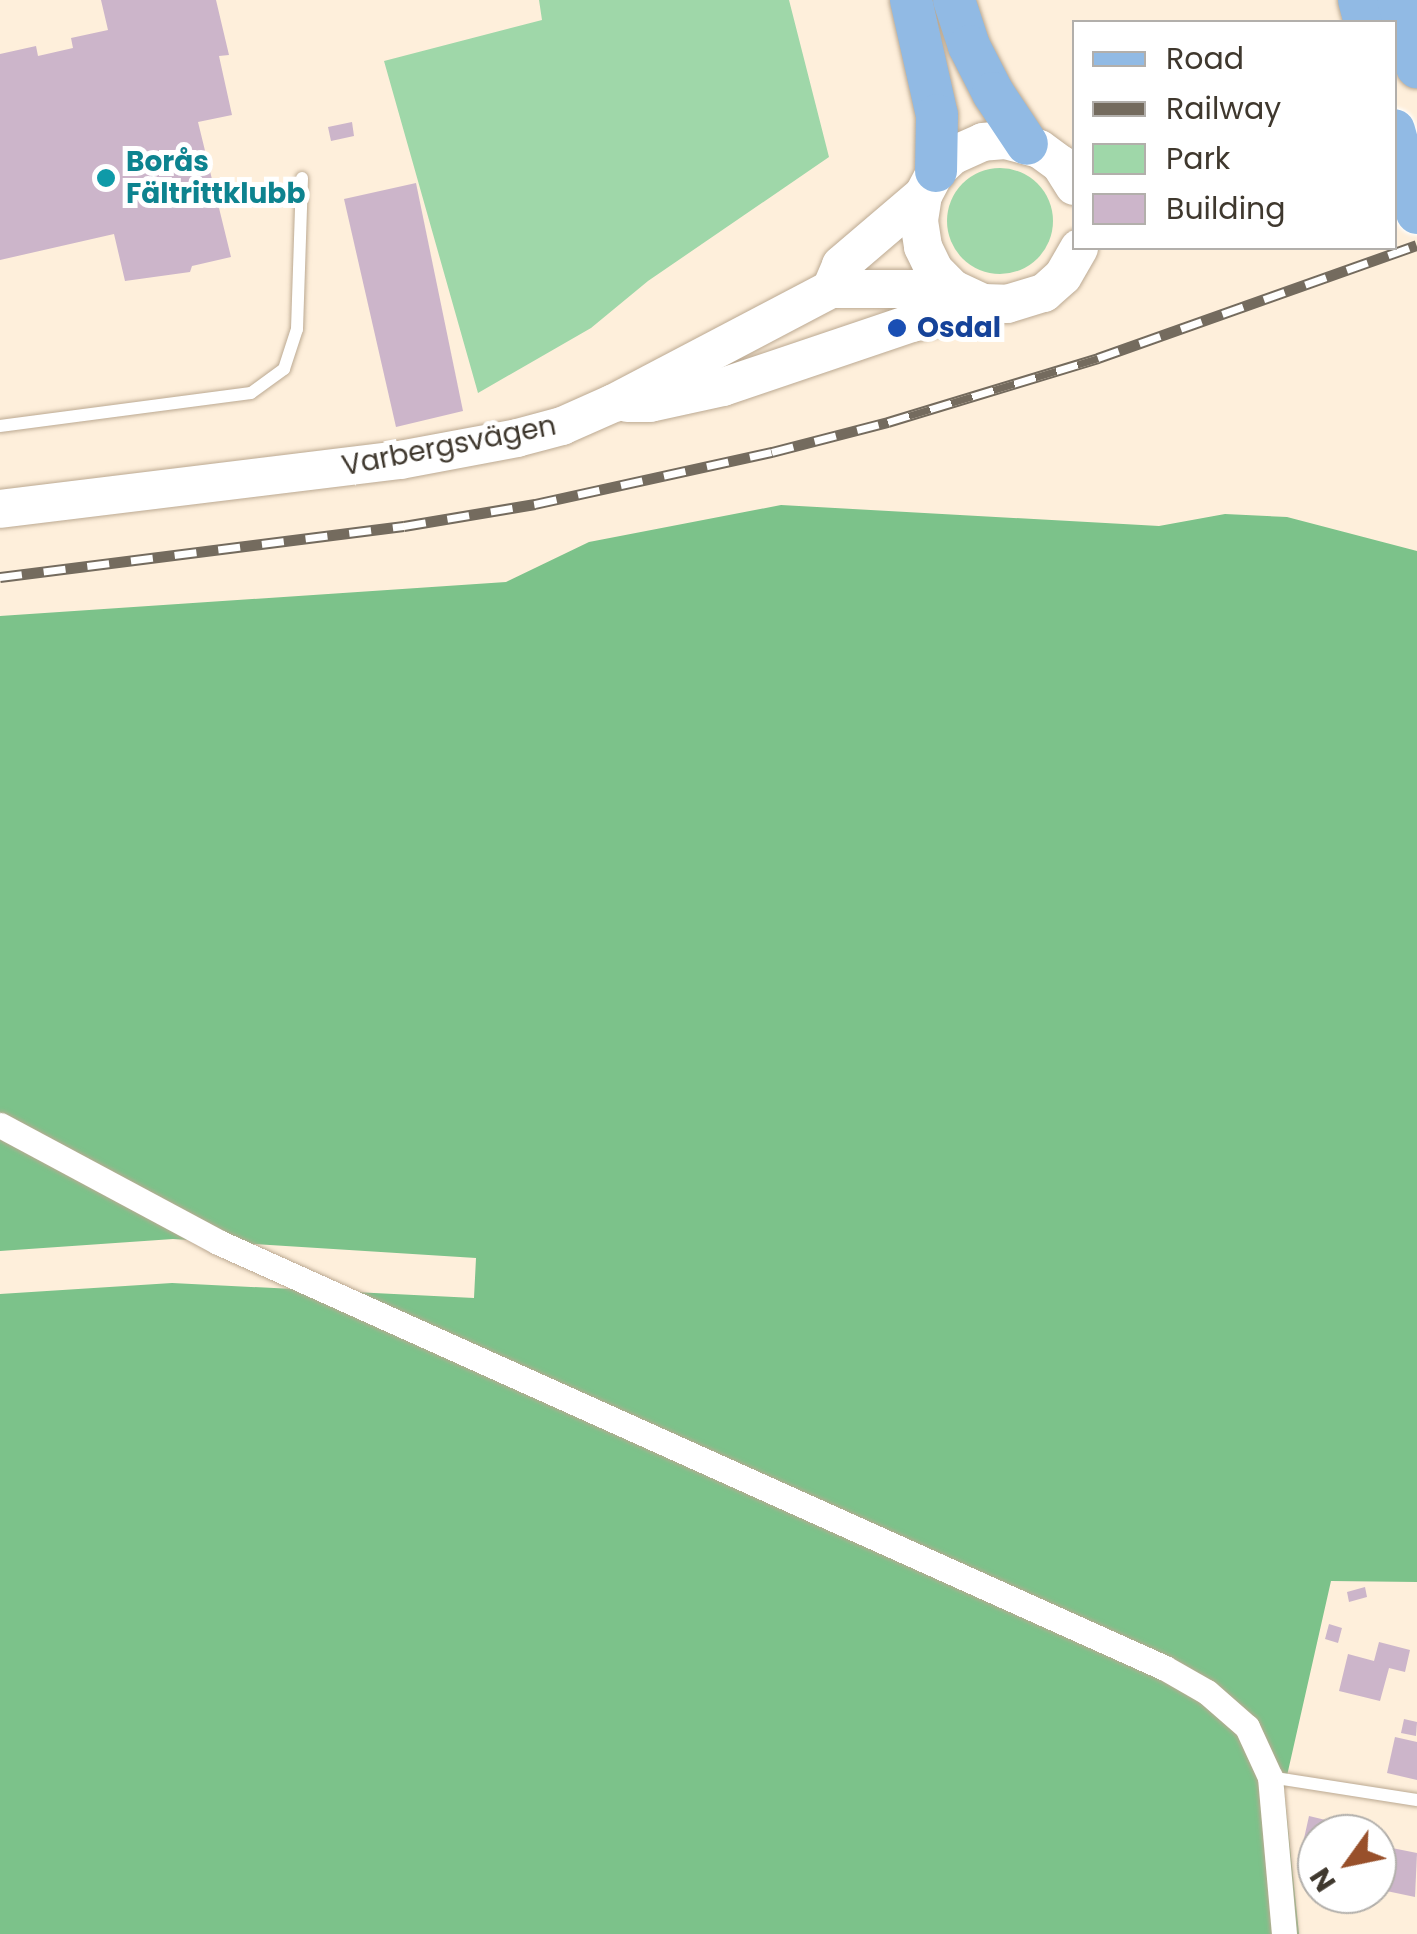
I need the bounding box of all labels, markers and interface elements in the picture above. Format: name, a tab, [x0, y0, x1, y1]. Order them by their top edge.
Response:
legend	[1072, 20, 1397, 250]
text: Road	[1166, 37, 1244, 80]
text: Railway	[1166, 87, 1281, 130]
text: Park	[1166, 137, 1230, 180]
place label: Borås Fältrittklubb	[126, 145, 305, 211]
marker: Borås Fältrittklubb	[95, 167, 117, 189]
text: Building	[1166, 187, 1286, 230]
place label: Osdal	[917, 311, 1001, 345]
marker: Osdal	[886, 317, 908, 339]
street label: Varbergsvägen	[339, 409, 559, 483]
north arrow	[1297, 1814, 1397, 1914]
text: N	[1301, 1860, 1345, 1899]

